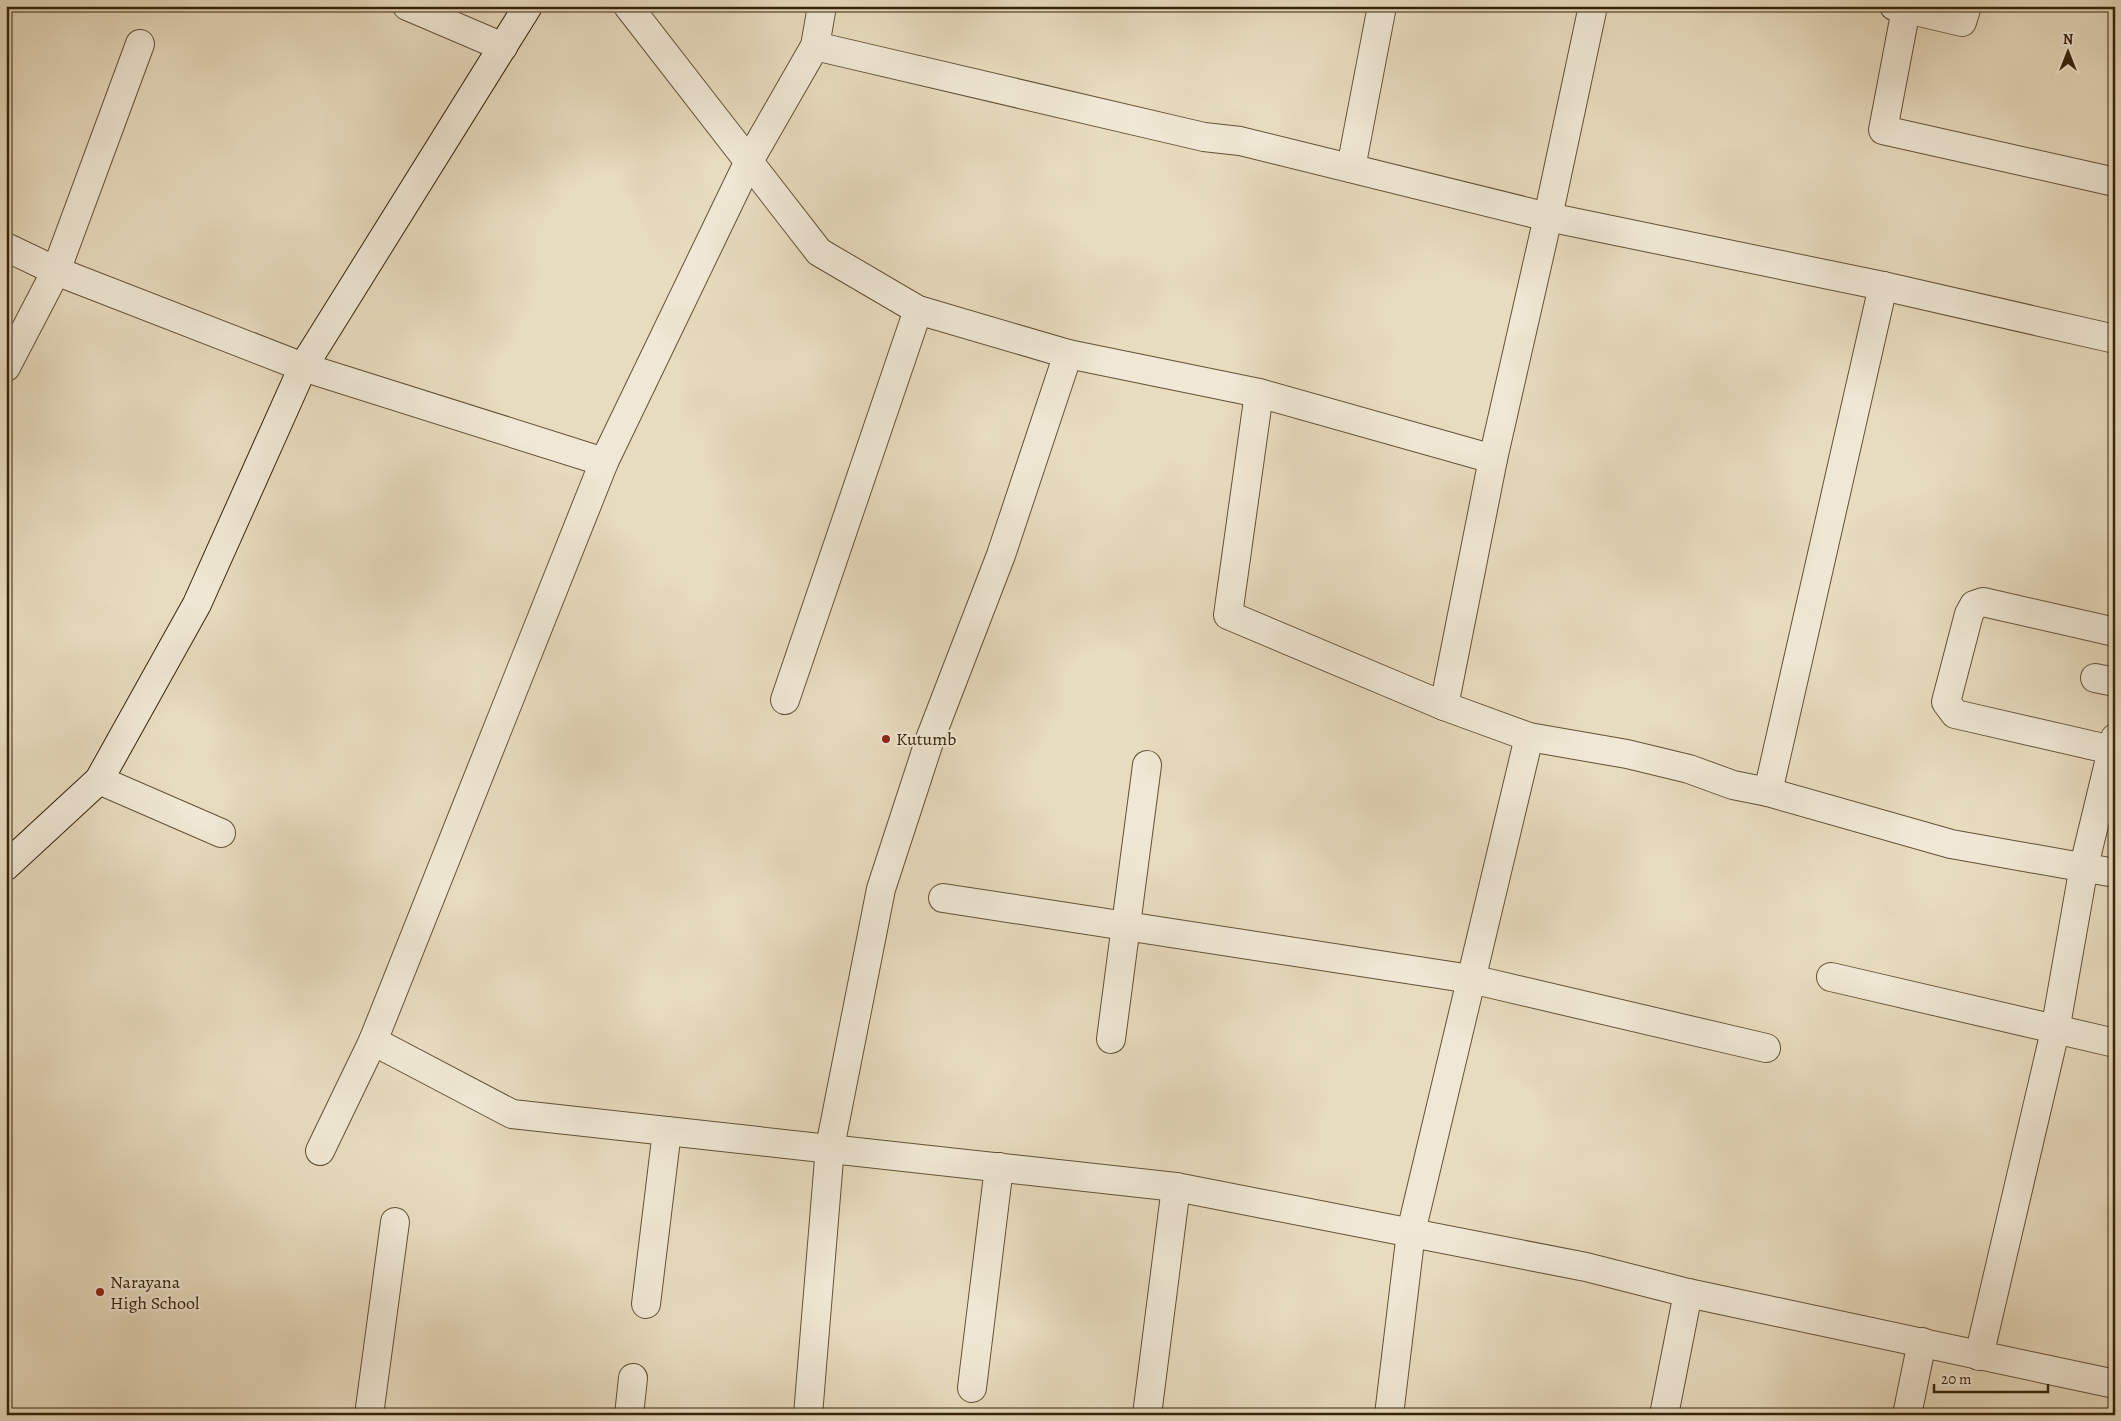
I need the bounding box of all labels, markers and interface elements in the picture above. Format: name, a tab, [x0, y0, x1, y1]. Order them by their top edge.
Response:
north arrow	[2044, 28, 2094, 78]
text: N	[2063, 30, 2073, 49]
place label: Kutumb	[896, 727, 956, 751]
marker: Kutumb	[880, 733, 892, 745]
place label: Narayana High School	[110, 1270, 200, 1315]
marker: Narayana High School	[94, 1286, 106, 1298]
scale bar	[1934, 1361, 2047, 1393]
text: 20 m	[1941, 1369, 1972, 1389]

